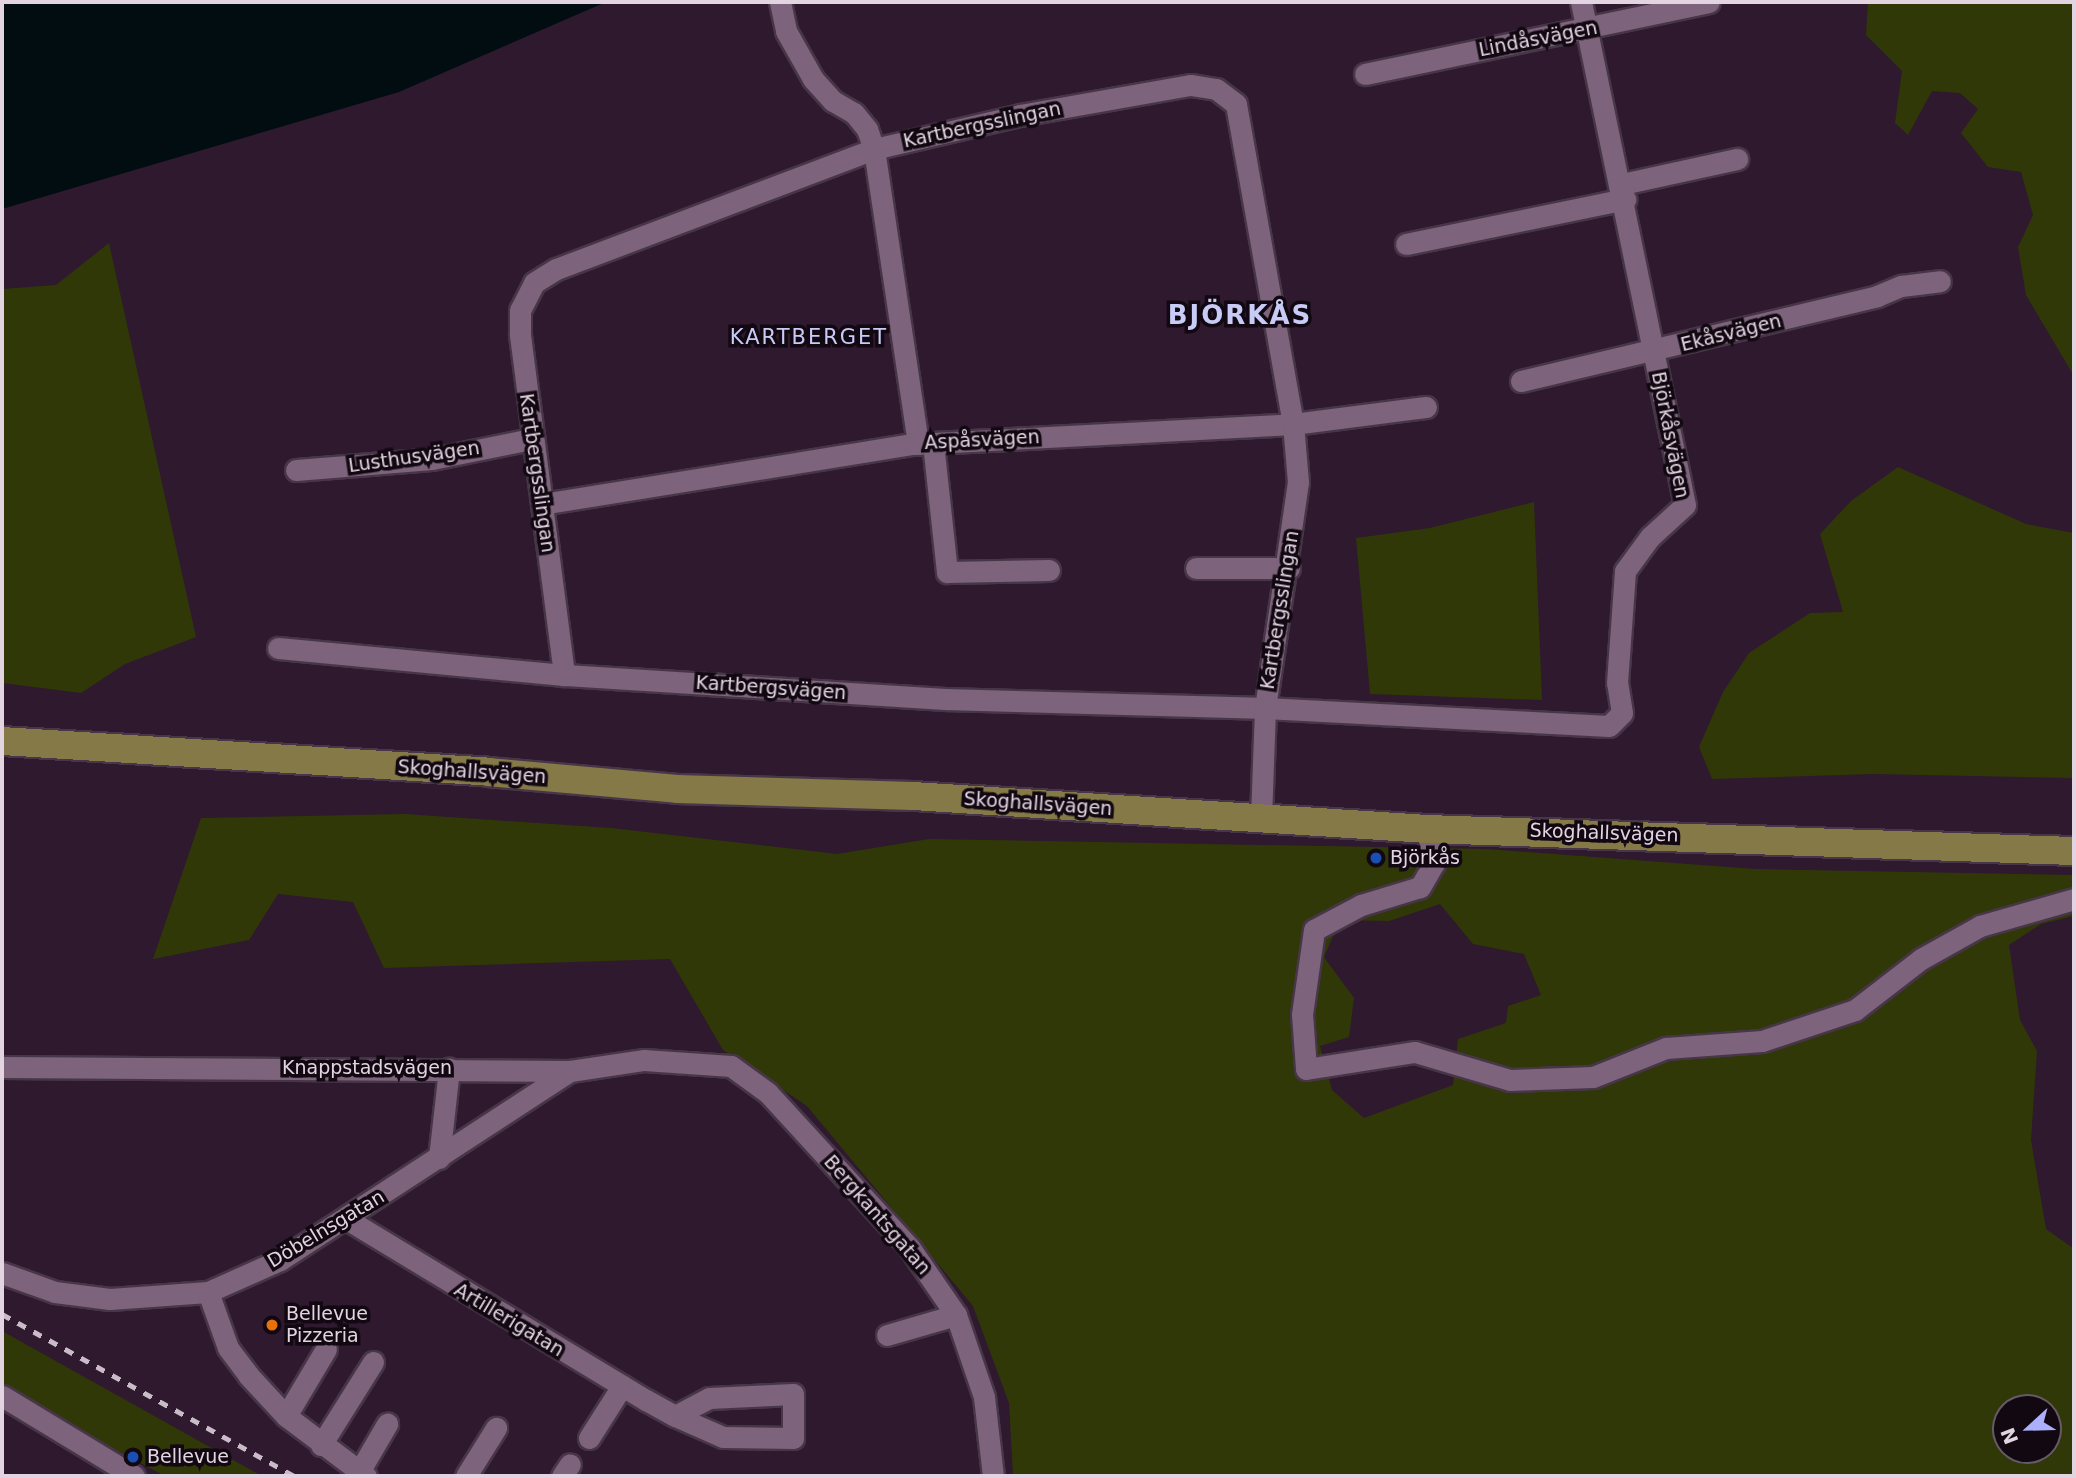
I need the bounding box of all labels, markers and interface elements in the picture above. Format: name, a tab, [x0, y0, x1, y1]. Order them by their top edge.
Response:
street label: Lindåsvägen	[1477, 16, 1599, 62]
street label: Kartbergsslingan	[901, 97, 1063, 153]
district label: BJÖRKÅS	[1169, 300, 1311, 332]
street label: Ekåsvägen	[1678, 309, 1784, 357]
district label: KARTBERGET	[731, 324, 887, 350]
street label: Björkåsvägen	[1647, 370, 1693, 500]
street label: Kartbergsslingan	[515, 392, 559, 554]
street label: Aspåsvägen	[924, 426, 1040, 454]
street label: Lusthusvägen	[347, 437, 481, 477]
street label: Kartbergsslingan	[1256, 529, 1304, 691]
street label: Kartbergsvägen	[695, 671, 847, 705]
street label: Skoghallsvägen	[397, 755, 547, 789]
street label: Skoghallsvägen	[963, 787, 1113, 821]
street label: Skoghallsvägen	[1529, 819, 1679, 847]
place label: Björkås	[1390, 847, 1460, 869]
marker: Björkås	[1368, 850, 1384, 866]
street label: Knappstadsvägen	[282, 1057, 452, 1079]
street label: Bergkantsgatan	[819, 1151, 935, 1279]
street label: Döbelnsgatan	[264, 1185, 388, 1273]
street label: Artillerigatan	[450, 1278, 568, 1362]
place label: Bellevue Pizzeria	[286, 1303, 368, 1347]
marker: Bellevue Pizzeria	[264, 1317, 280, 1333]
north arrow	[1992, 1394, 2062, 1464]
text: N	[1996, 1425, 2023, 1448]
place label: Bellevue	[147, 1446, 229, 1468]
marker: Bellevue	[125, 1449, 141, 1465]

